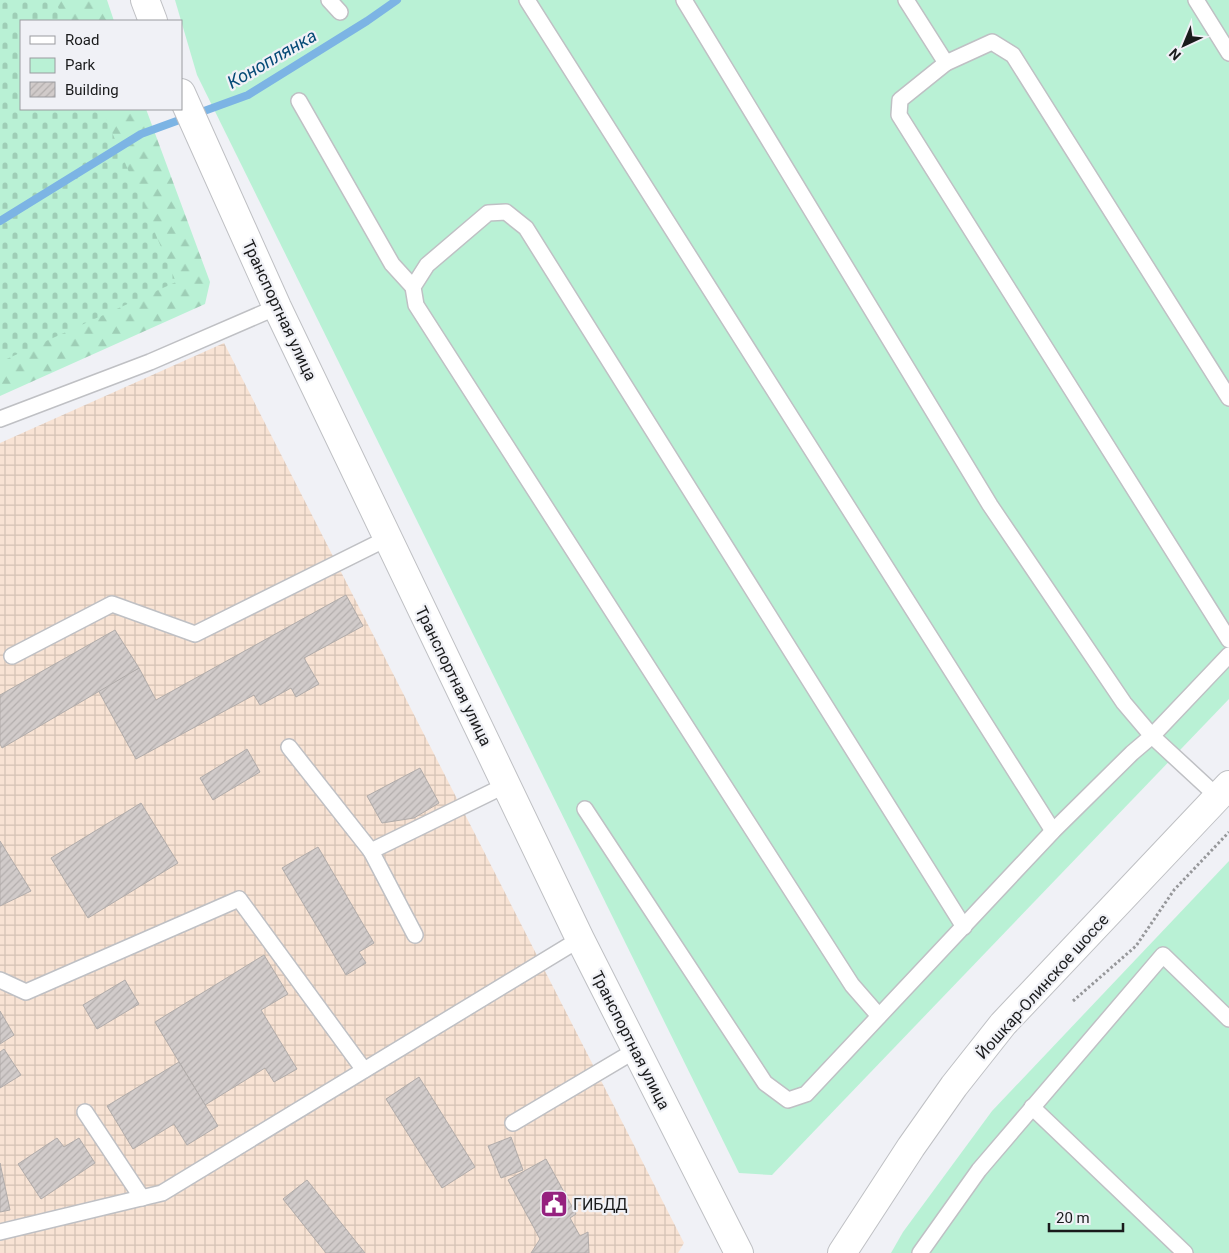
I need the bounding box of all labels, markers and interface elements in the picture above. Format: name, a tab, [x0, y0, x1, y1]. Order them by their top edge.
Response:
legend	[20, 20, 182, 110]
north arrow	[1159, 20, 1209, 70]
water label: Коноплянка	[223, 25, 320, 93]
text: Road	[65, 31, 99, 49]
text: N	[1166, 45, 1184, 64]
text: Park	[65, 56, 96, 74]
text: Building	[65, 81, 119, 99]
street label: Транспортная улица	[239, 237, 320, 384]
street label: Транспортная улица	[411, 603, 496, 749]
street label: Йошкар-Олинское шоссе	[972, 910, 1113, 1063]
street label: Транспортная улица	[587, 968, 674, 1113]
public building icon: ГИБДД	[539, 1189, 569, 1219]
place label: ГИБДД	[573, 1195, 628, 1214]
scale bar	[1049, 1200, 1123, 1232]
text: 20 m	[1056, 1209, 1090, 1227]

